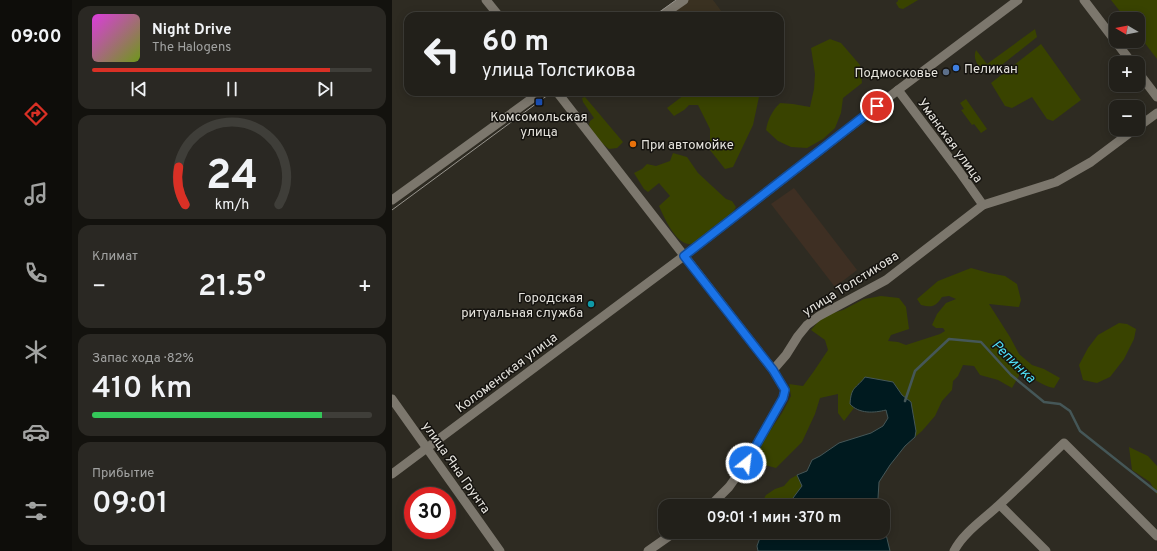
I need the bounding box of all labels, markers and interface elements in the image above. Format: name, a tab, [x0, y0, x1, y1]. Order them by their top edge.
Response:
north arrow	[1109, 12, 1145, 48]
map controls	[1109, 12, 1145, 136]
text: Night Drive	[152, 21, 232, 40]
text: 60 m	[482, 25, 549, 61]
text: 09:00	[10, 26, 62, 49]
icon: left	[416, 28, 468, 80]
text: The Halogens	[152, 40, 231, 56]
button: +	[1109, 56, 1145, 92]
text: улица Толстикова	[482, 60, 635, 83]
place label: Пеликан	[964, 62, 1018, 78]
marker: Пеликан	[951, 63, 961, 73]
place label: Подмосковье	[855, 66, 938, 82]
marker: Подмосковье	[941, 67, 951, 77]
icon: previous	[128, 78, 150, 100]
icon: pause	[221, 78, 243, 100]
icon: next	[314, 78, 336, 100]
pin	[860, 89, 894, 123]
icon: arrive	[866, 95, 888, 117]
street label: Уманская улица	[913, 96, 985, 186]
marker: Комсомольская улица	[534, 97, 544, 107]
icon: directions	[22, 100, 50, 128]
button: −	[1109, 100, 1145, 136]
place label: Комсомольская улица	[490, 110, 588, 141]
place label: При автомойке	[641, 138, 734, 154]
marker: При автомойке	[628, 139, 638, 149]
text: 24	[206, 151, 258, 204]
icon: music	[22, 180, 50, 208]
text: km/h	[215, 195, 249, 213]
text: Климат	[92, 249, 138, 265]
street label: улица Толстикова	[800, 249, 902, 321]
icon: phone	[22, 259, 50, 287]
text: 21.5°	[198, 269, 266, 306]
text: −	[92, 274, 106, 301]
text: +	[358, 274, 372, 301]
place label: Городская ритуальная служба	[461, 291, 583, 322]
marker: Городская ритуальная служба	[586, 299, 596, 309]
street label: Коломенская улица	[453, 330, 561, 417]
water label: Репинка	[987, 337, 1039, 388]
icon: climate	[22, 338, 50, 366]
text: Запас хода · 82%	[92, 351, 194, 367]
text: 410 km	[92, 371, 192, 408]
icon: car	[22, 418, 50, 446]
street label: улица Яна Грунта	[418, 419, 493, 517]
position arrow	[725, 442, 767, 484]
text: Прибытие	[92, 466, 154, 482]
text: 09:01	[92, 486, 168, 523]
speed limit sign: 30	[404, 487, 456, 539]
icon: filters	[22, 497, 50, 525]
text: 09:01 · 1 мин · 370 m	[707, 509, 841, 528]

